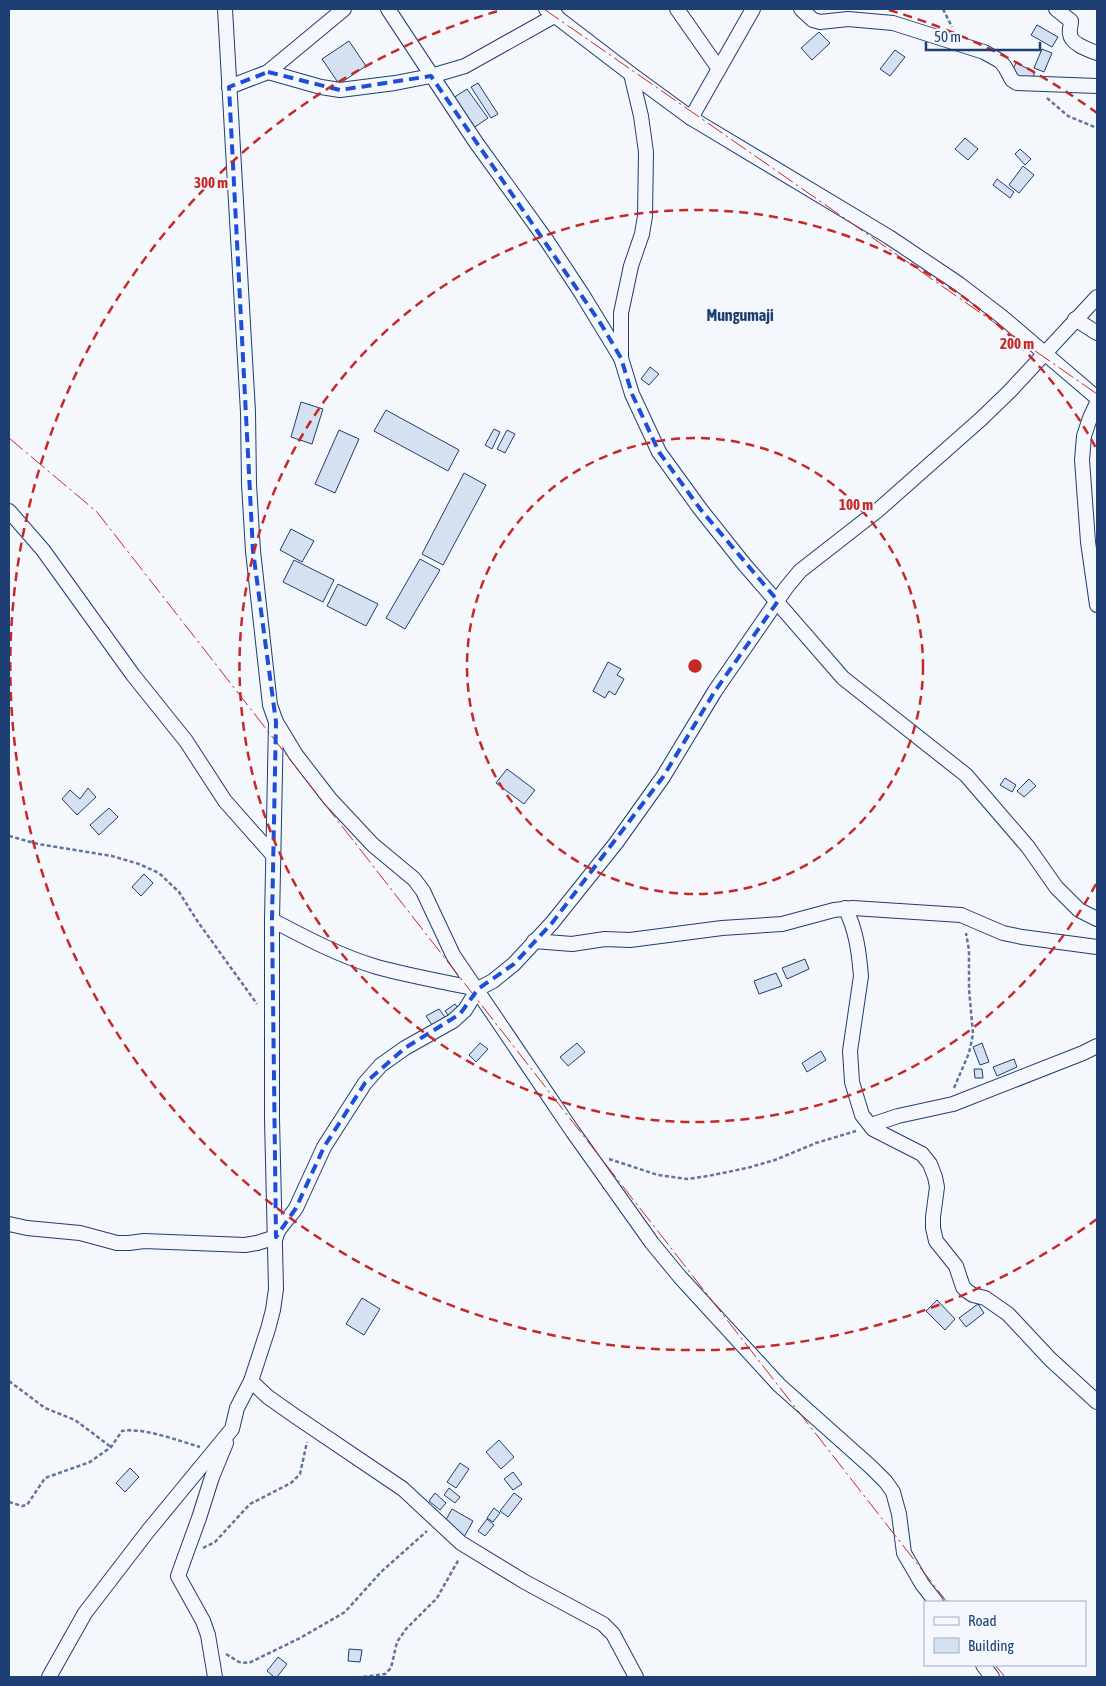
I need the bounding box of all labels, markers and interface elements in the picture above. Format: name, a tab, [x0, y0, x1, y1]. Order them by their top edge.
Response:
scale bar	[926, 20, 1040, 52]
text: 50 m	[934, 28, 961, 45]
text: 300 m	[194, 174, 228, 191]
district label: Mungumaji	[706, 306, 774, 324]
text: 200 m	[1000, 335, 1034, 352]
text: 100 m	[839, 496, 873, 513]
centre of rings	[686, 657, 704, 675]
legend	[924, 1601, 1086, 1666]
text: Road	[968, 1612, 997, 1629]
text: Building	[968, 1637, 1014, 1654]

